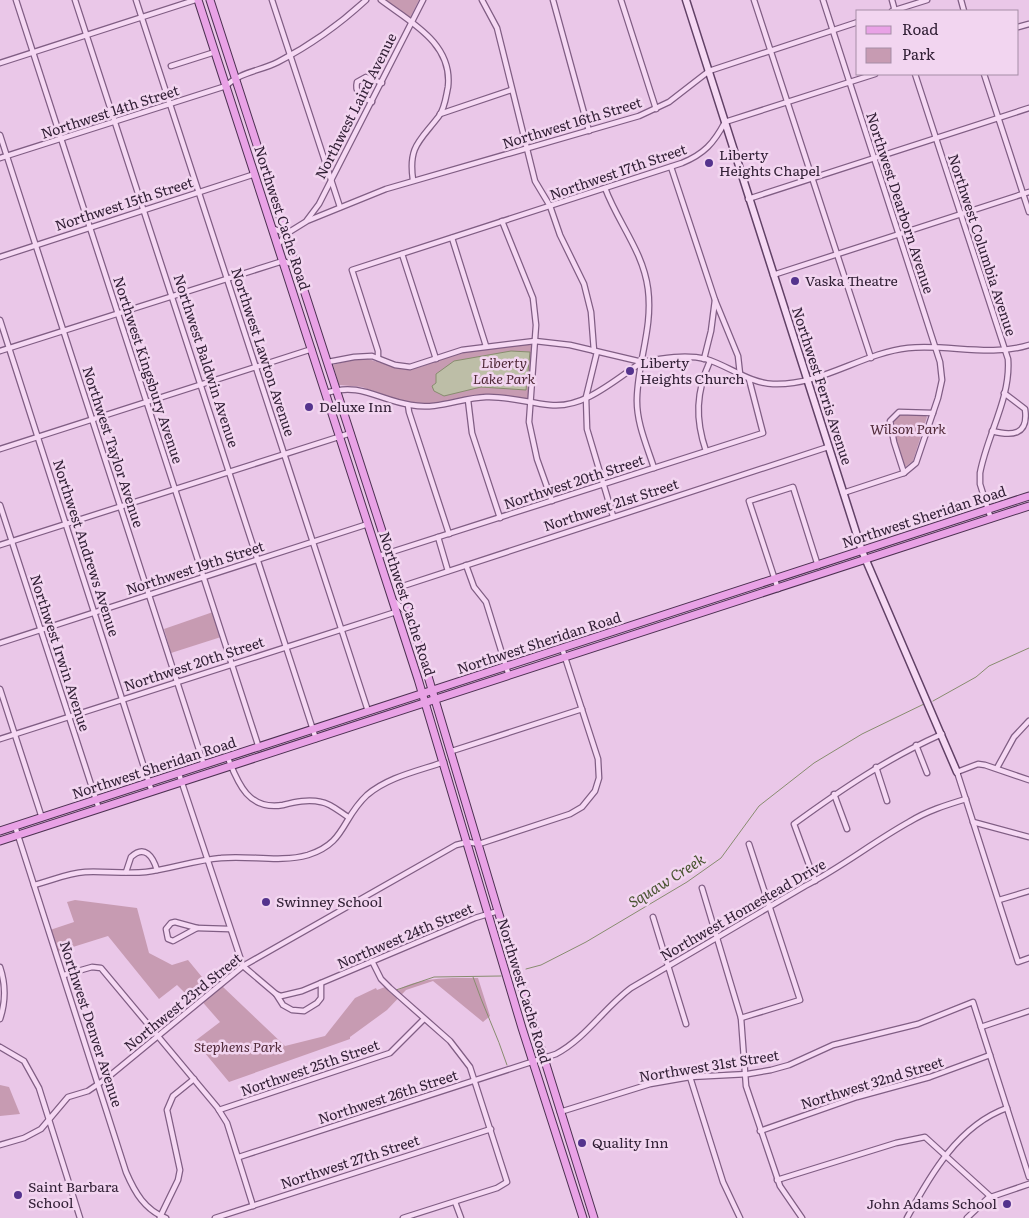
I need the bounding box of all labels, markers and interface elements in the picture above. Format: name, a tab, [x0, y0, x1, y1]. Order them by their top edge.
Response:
legend	[856, 10, 1019, 75]
text: Road	[902, 17, 938, 40]
street label: Northwest Laird Avenue	[309, 29, 401, 182]
text: Park	[902, 42, 936, 65]
street label: Northwest 14th Street	[38, 79, 182, 143]
street label: Northwest 16th Street	[500, 91, 644, 153]
street label: Northwest Dearborn Avenue	[862, 109, 940, 296]
street label: Northwest 17th Street	[546, 138, 689, 204]
street label: Northwest Cache Road	[250, 143, 316, 293]
place label: Liberty Heights Chapel	[719, 144, 821, 180]
street label: Northwest Columbia Avenue	[944, 151, 1022, 338]
marker: Liberty Heights Chapel	[703, 157, 715, 169]
street label: Northwest 15th Street	[52, 171, 196, 235]
street label: Northwest Lawton Avenue	[227, 265, 301, 439]
place label: Vaska Theatre	[805, 270, 898, 290]
street label: Northwest Baldwin Avenue	[169, 271, 244, 450]
street label: Northwest Kingsbury Avenue	[109, 274, 189, 466]
marker: Vaska Theatre	[789, 275, 801, 287]
street label: Northwest Ferris Avenue	[788, 304, 858, 467]
park label: Liberty Lake Park	[473, 352, 536, 388]
place label: Liberty Heights Church	[640, 352, 745, 388]
street label: Northwest Taylor Avenue	[78, 363, 150, 530]
marker: Liberty Heights Church	[624, 365, 636, 377]
place label: Deluxe Inn	[319, 396, 392, 416]
marker: Deluxe Inn	[303, 401, 315, 413]
park label: Wilson Park	[870, 418, 946, 438]
street label: Northwest 20th Street	[501, 449, 647, 513]
street label: Northwest Andrews Avenue	[49, 457, 125, 639]
street label: Northwest 21st Street	[540, 473, 681, 535]
street label: Northwest Sheridan Road	[839, 480, 1009, 552]
street label: Northwest Cache Road	[375, 529, 441, 679]
street label: Northwest 19th Street	[123, 535, 267, 599]
street label: Northwest Irwin Avenue	[26, 572, 96, 734]
street label: Northwest Sheridan Road	[454, 606, 624, 678]
street label: Northwest 20th Street	[121, 631, 267, 695]
street label: Northwest Sheridan Road	[69, 731, 239, 803]
water label: Squaw Creek	[623, 847, 710, 912]
street label: Northwest Homestead Drive	[656, 853, 829, 965]
place label: Swinney School	[276, 891, 383, 911]
marker: Swinney School	[260, 896, 272, 908]
street label: Northwest 24th Street	[333, 897, 476, 973]
street label: Northwest Cache Road	[493, 916, 557, 1066]
street label: Northwest Denver Avenue	[56, 938, 128, 1109]
street label: Northwest 23rd Street	[119, 947, 246, 1055]
street label: Northwest 25th Street	[238, 1034, 382, 1100]
park label: Stephens Park	[194, 1036, 283, 1056]
street label: Northwest 31st Street	[637, 1044, 781, 1086]
street label: Northwest 32nd Street	[798, 1051, 946, 1113]
street label: Northwest 26th Street	[315, 1064, 461, 1128]
street label: Northwest 27th Street	[277, 1129, 422, 1193]
place label: Quality Inn	[592, 1132, 669, 1152]
marker: Quality Inn	[576, 1137, 588, 1149]
place label: Saint Barbara School	[28, 1176, 119, 1212]
marker: Saint Barbara School	[12, 1189, 24, 1201]
place label: John Adams School	[866, 1193, 997, 1213]
marker: John Adams School	[1001, 1198, 1013, 1210]

